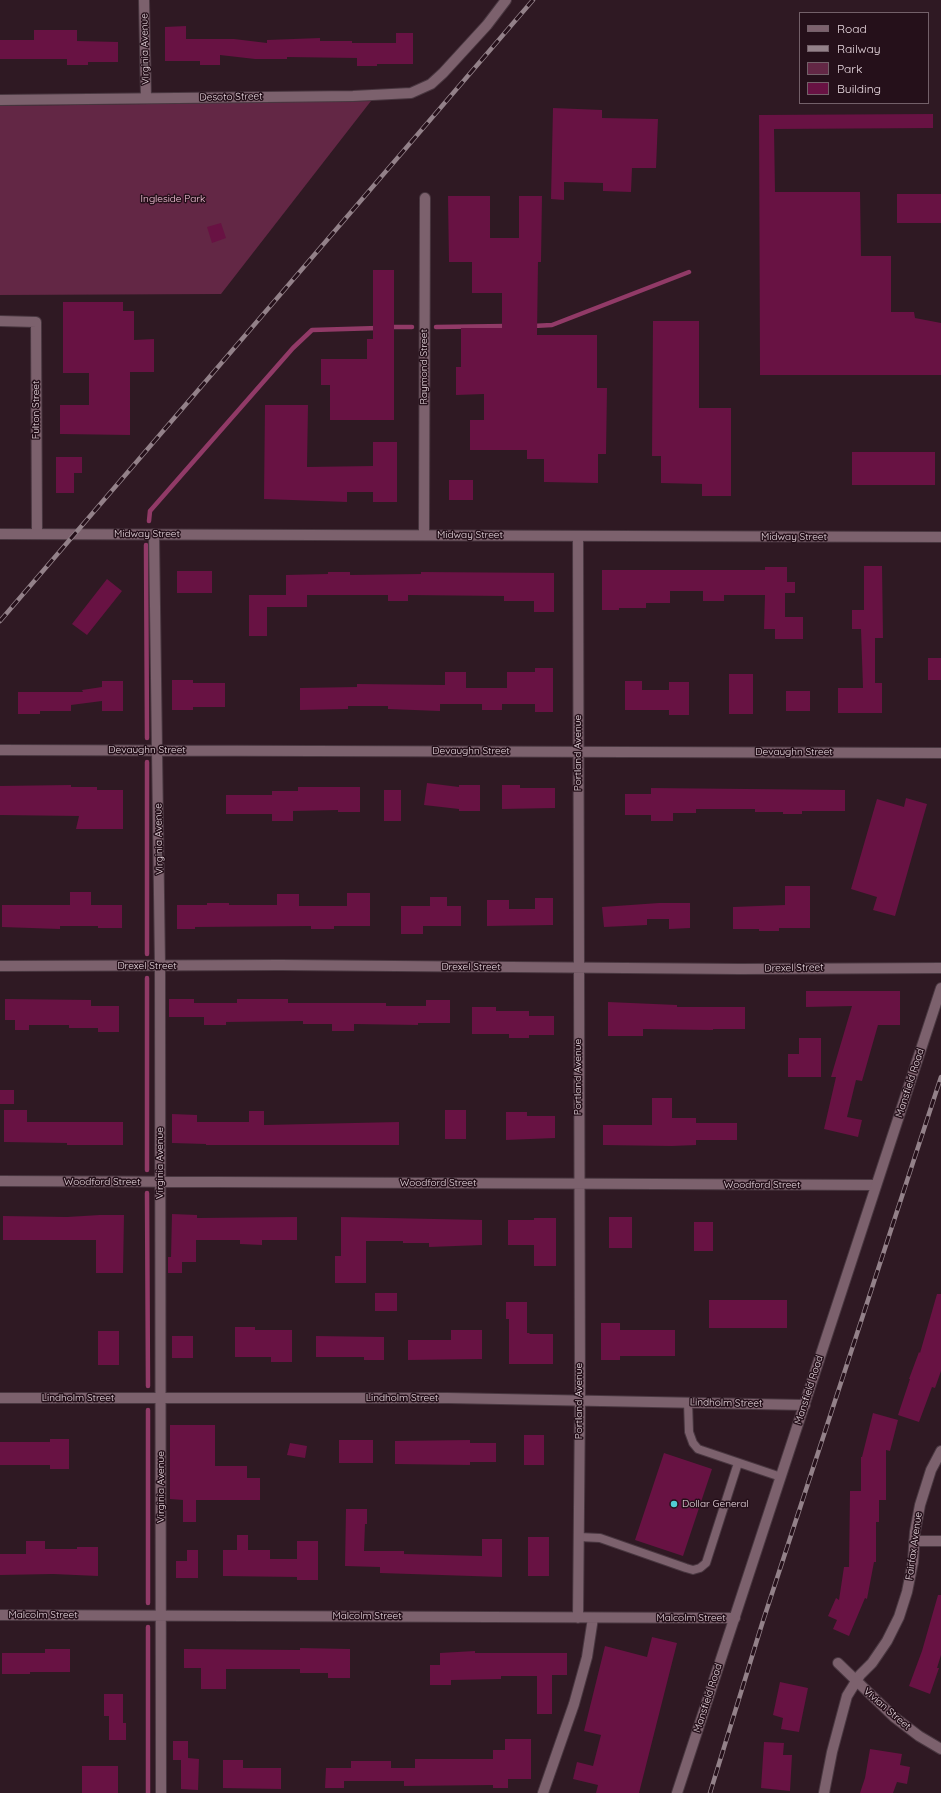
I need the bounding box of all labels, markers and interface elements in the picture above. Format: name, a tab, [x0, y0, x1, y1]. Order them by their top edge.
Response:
legend	[799, 12, 929, 104]
street label: Virginia Avenue	[138, 13, 152, 85]
text: Road	[837, 21, 867, 36]
text: Railway	[837, 41, 881, 56]
text: Park	[837, 61, 862, 76]
text: Building	[837, 81, 881, 96]
street label: Desoto Street	[199, 90, 263, 104]
park label: Ingleside Park	[141, 193, 205, 205]
street label: Raymond Street	[418, 329, 430, 405]
street label: Fulton Street	[30, 381, 42, 439]
street label: Midway Street	[114, 528, 180, 540]
street label: Midway Street	[437, 529, 503, 541]
street label: Midway Street	[761, 531, 827, 543]
street label: Portland Avenue	[572, 715, 584, 791]
street label: Devaughn Street	[108, 744, 186, 756]
street label: Devaughn Street	[432, 745, 510, 757]
street label: Devaughn Street	[755, 746, 833, 758]
street label: Virginia Avenue	[152, 803, 166, 875]
street label: Drexel Street	[117, 960, 177, 972]
street label: Drexel Street	[441, 961, 501, 973]
street label: Drexel Street	[764, 961, 824, 975]
street label: Portland Avenue	[572, 1039, 584, 1115]
street label: Mansfield Road	[893, 1047, 927, 1119]
street label: Virginia Avenue	[154, 1127, 166, 1199]
street label: Woodford Street	[64, 1176, 140, 1188]
street label: Woodford Street	[400, 1177, 476, 1189]
street label: Woodford Street	[724, 1179, 800, 1191]
street label: Mansfield Road	[792, 1354, 826, 1426]
street label: Portland Avenue	[573, 1363, 585, 1439]
street label: Lindholm Street	[42, 1392, 114, 1404]
street label: Lindholm Street	[366, 1392, 438, 1404]
street label: Lindholm Street	[690, 1396, 762, 1410]
street label: Virginia Avenue	[155, 1451, 167, 1523]
place label: Dollar General	[682, 1498, 749, 1510]
marker: Dollar General	[669, 1499, 679, 1509]
street label: Fairfax Avenue	[903, 1511, 925, 1581]
street label: Malcolm Street	[8, 1609, 78, 1621]
street label: Malcolm Street	[332, 1610, 402, 1622]
street label: Malcolm Street	[656, 1612, 726, 1624]
street label: Mansfield Road	[691, 1662, 725, 1734]
street label: Vivian Street	[861, 1685, 913, 1733]

